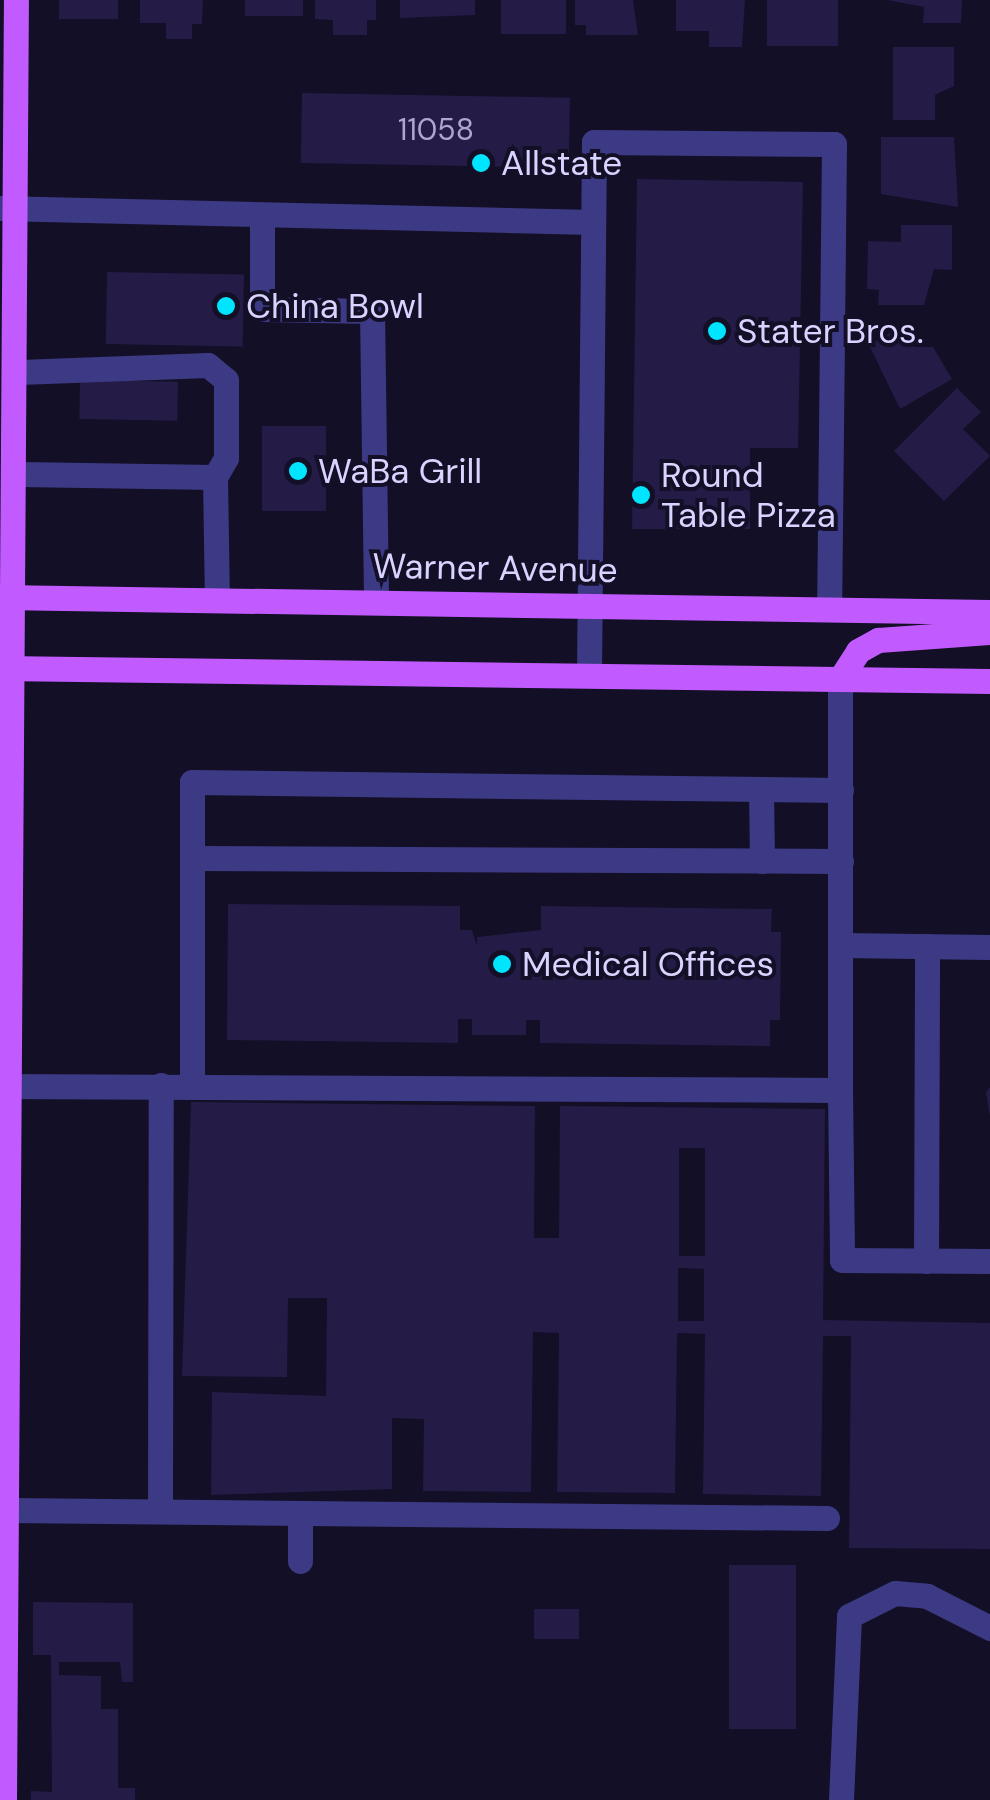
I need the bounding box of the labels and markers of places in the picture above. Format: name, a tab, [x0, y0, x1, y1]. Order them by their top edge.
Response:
place label: Allstate	[501, 142, 622, 184]
marker: Allstate	[470, 152, 492, 174]
place label: China Bowl	[246, 285, 424, 327]
marker: China Bowl	[215, 295, 237, 317]
place label: Stater Bros.	[737, 310, 924, 352]
marker: Stater Bros.	[706, 320, 728, 342]
place label: WaBa Grill	[318, 450, 482, 492]
place label: Round Table Pizza	[661, 454, 836, 536]
marker: WaBa Grill	[287, 460, 309, 482]
marker: Round Table Pizza	[630, 484, 652, 506]
place label: Medical Offices	[522, 943, 774, 985]
marker: Medical Offices	[491, 953, 513, 975]

